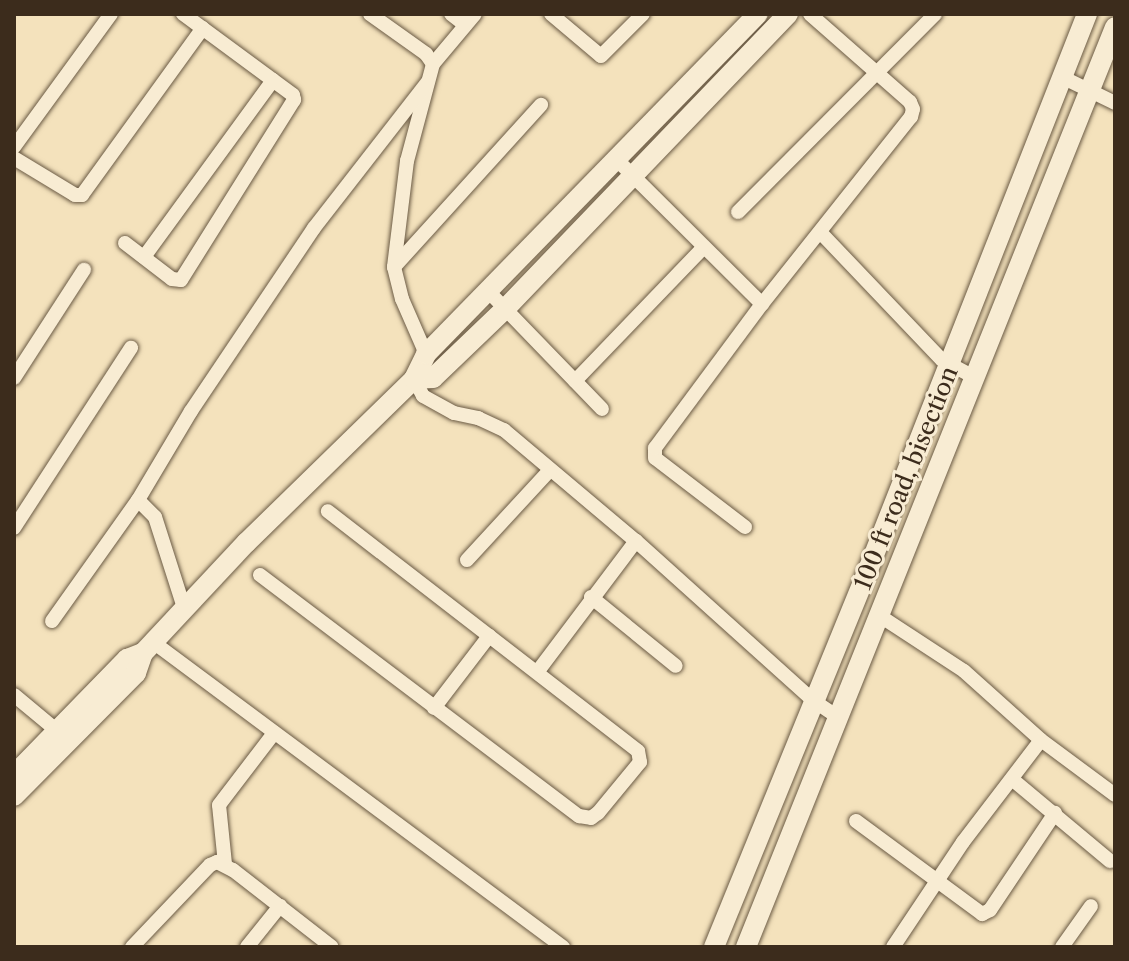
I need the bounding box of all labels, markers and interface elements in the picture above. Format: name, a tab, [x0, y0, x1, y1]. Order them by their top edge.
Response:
street label: 100 ft road, bisection	[848, 362, 964, 594]

